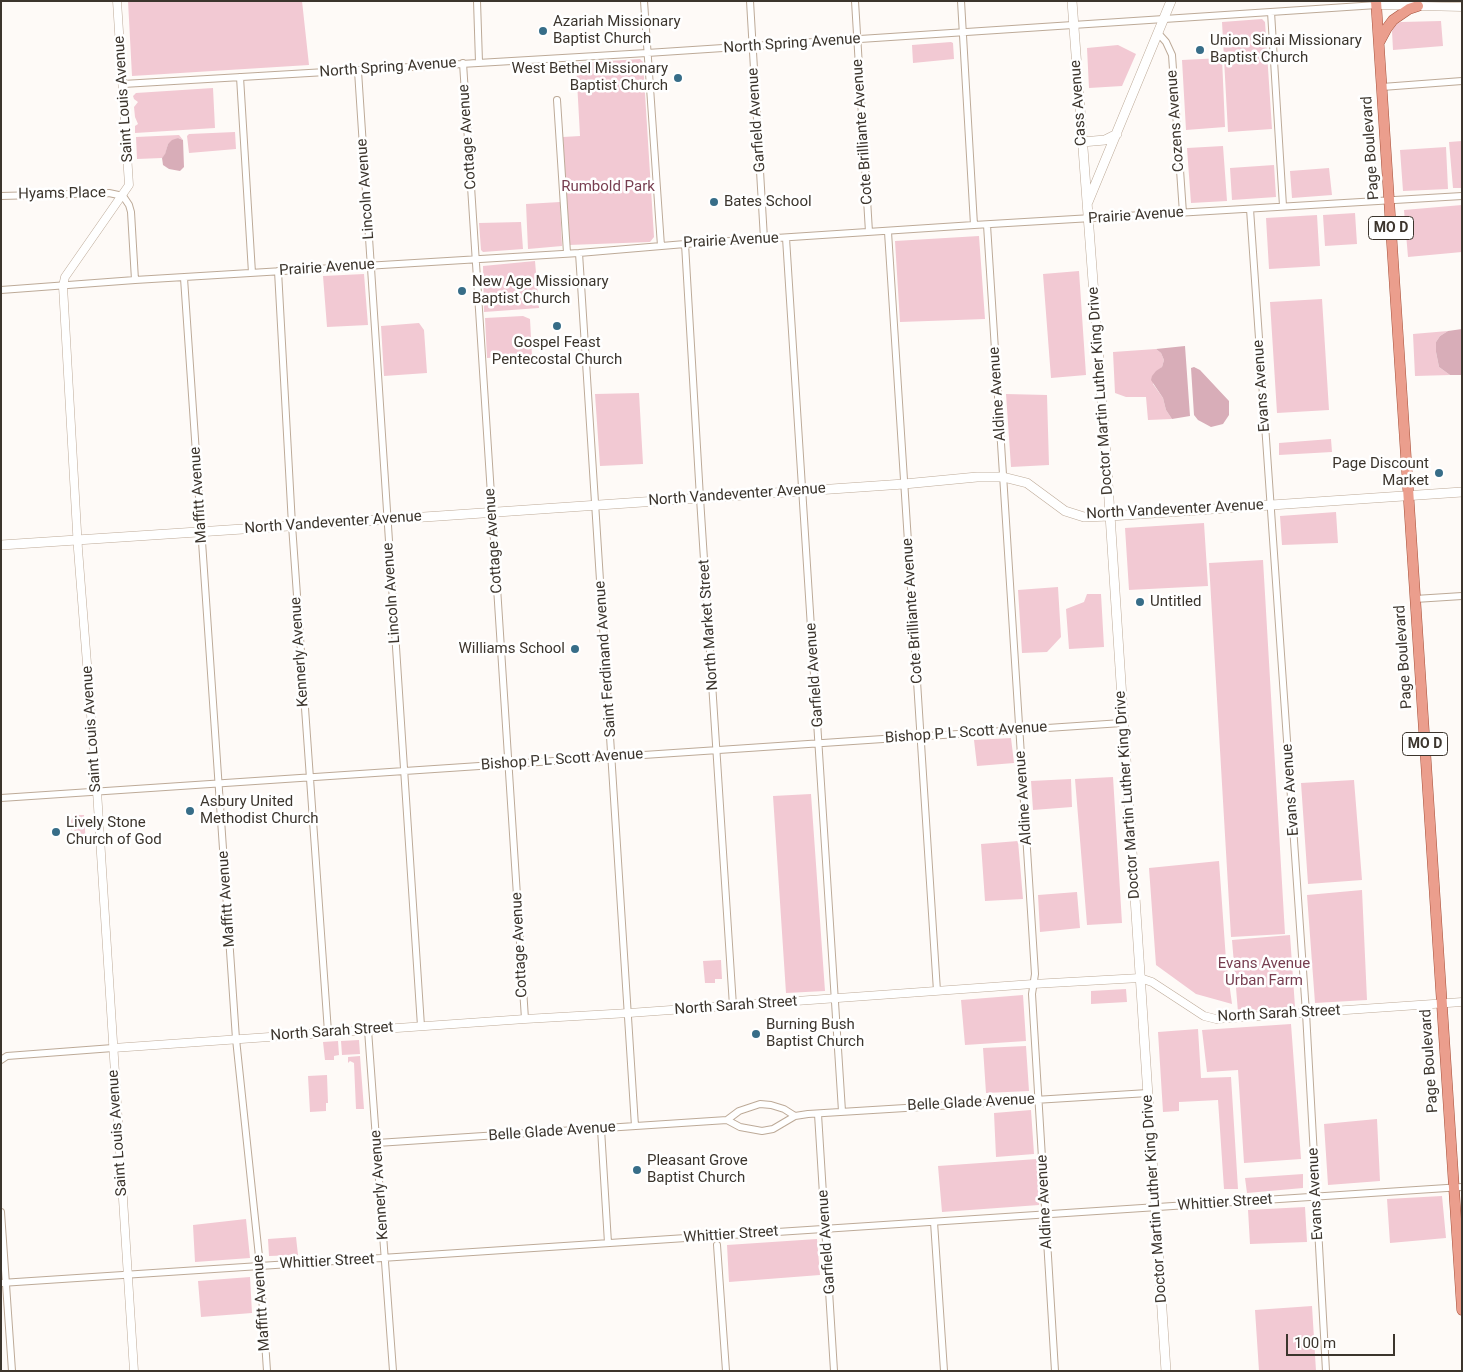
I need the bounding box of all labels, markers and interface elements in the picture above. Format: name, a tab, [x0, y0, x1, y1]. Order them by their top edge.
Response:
place label: Azariah Missionary Baptist Church	[553, 13, 681, 48]
marker: Azariah Missionary Baptist Church	[537, 25, 549, 37]
street label: North Spring Avenue	[723, 30, 861, 58]
place label: Union Sinai Missionary Baptist Church	[1210, 32, 1362, 67]
street label: Saint Louis Avenue	[111, 35, 137, 163]
marker: Union Sinai Missionary Baptist Church	[1194, 44, 1206, 56]
street label: North Spring Avenue	[319, 54, 457, 82]
street label: Cote Brilliante Avenue	[849, 59, 877, 205]
street label: Cass Avenue	[1067, 59, 1091, 147]
place label: West Bethel Missionary Baptist Church	[512, 60, 668, 95]
street label: Garfield Avenue	[744, 67, 770, 173]
street label: Cozens Avenue	[1163, 69, 1189, 173]
marker: West Bethel Missionary Baptist Church	[672, 72, 684, 84]
street label: Cottage Avenue	[455, 84, 481, 190]
street label: Page Boulevard	[1358, 95, 1384, 201]
street label: Lincoln Avenue	[353, 138, 379, 240]
park label: Rumbold Park	[561, 178, 655, 196]
street label: Hyams Place	[18, 184, 106, 204]
place label: Bates School	[724, 193, 812, 211]
marker: Bates School	[708, 196, 720, 208]
street label: Prairie Avenue	[1088, 204, 1184, 228]
road number: MO D	[1368, 217, 1414, 240]
street label: Prairie Avenue	[683, 230, 779, 252]
street label: Prairie Avenue	[279, 256, 375, 280]
place label: New Age Missionary Baptist Church	[472, 273, 609, 308]
marker: New Age Missionary Baptist Church	[456, 285, 468, 297]
street label: Doctor Martin Luther King Drive	[1085, 286, 1117, 496]
marker: Gospel Feast Pentecostal Church	[551, 320, 563, 332]
place label: Gospel Feast Pentecostal Church	[492, 334, 622, 369]
street label: Evans Avenue	[1250, 339, 1274, 433]
street label: Aldine Avenue	[986, 346, 1010, 442]
street label: Maffitt Avenue	[187, 446, 211, 544]
place label: Page Discount Market	[1332, 455, 1429, 490]
marker: Page Discount Market	[1433, 467, 1445, 479]
street label: North Vandeventer Avenue	[648, 480, 826, 510]
street label: Cottage Avenue	[481, 488, 507, 594]
street label: North Vandeventer Avenue	[1086, 496, 1264, 524]
street label: North Vandeventer Avenue	[244, 508, 422, 538]
street label: Cote Brilliante Avenue	[899, 538, 927, 684]
street label: Lincoln Avenue	[379, 542, 405, 644]
street label: North Market Street	[695, 559, 723, 691]
street label: Saint Ferdinand Avenue	[592, 580, 620, 738]
place label: Untitled	[1150, 593, 1202, 611]
street label: Kennerly Avenue	[287, 596, 313, 708]
marker: Untitled	[1134, 596, 1146, 608]
street label: Page Boulevard	[1391, 604, 1417, 710]
street label: Garfield Avenue	[802, 622, 828, 728]
place label: Williams School	[459, 640, 565, 658]
marker: Williams School	[569, 643, 581, 655]
street label: Saint Louis Avenue	[79, 665, 105, 793]
street label: Doctor Martin Luther King Drive	[1112, 690, 1144, 900]
street label: Bishop P L Scott Avenue	[884, 718, 1048, 748]
road number: MO D	[1402, 732, 1448, 756]
street label: Evans Avenue	[1279, 743, 1303, 837]
street label: Bishop P L Scott Avenue	[480, 745, 644, 775]
street label: Aldine Avenue	[1012, 750, 1036, 846]
place label: Asbury United Methodist Church	[200, 793, 319, 828]
marker: Asbury United Methodist Church	[184, 805, 196, 817]
place label: Lively Stone Church of God	[66, 814, 162, 849]
marker: Lively Stone Church of God	[50, 826, 62, 838]
street label: Maffitt Avenue	[215, 850, 239, 948]
street label: Cottage Avenue	[508, 892, 532, 998]
park label: Evans Avenue Urban Farm	[1218, 955, 1310, 990]
street label: North Sarah Street	[674, 993, 798, 1019]
street label: North Sarah Street	[1217, 1002, 1341, 1026]
street label: Page Boulevard	[1417, 1008, 1443, 1114]
place label: Burning Bush Baptist Church	[766, 1016, 864, 1051]
street label: North Sarah Street	[270, 1019, 394, 1045]
marker: Burning Bush Baptist Church	[750, 1028, 762, 1040]
street label: Saint Louis Avenue	[105, 1069, 131, 1197]
street label: Belle Glade Avenue	[907, 1091, 1035, 1115]
street label: Doctor Martin Luther King Drive	[1139, 1094, 1171, 1304]
street label: Belle Glade Avenue	[488, 1119, 616, 1145]
street label: Kennerly Avenue	[367, 1129, 393, 1241]
street label: Evans Avenue	[1305, 1147, 1327, 1241]
place label: Pleasant Grove Baptist Church	[647, 1152, 748, 1187]
street label: Aldine Avenue	[1034, 1154, 1056, 1250]
marker: Pleasant Grove Baptist Church	[631, 1164, 643, 1176]
street label: Garfield Avenue	[814, 1189, 840, 1295]
street label: Whittier Street	[1177, 1191, 1273, 1215]
street label: Whittier Street	[683, 1223, 779, 1247]
street label: Whittier Street	[279, 1251, 375, 1273]
street label: Maffitt Avenue	[250, 1254, 274, 1352]
scale bar	[1288, 1324, 1397, 1356]
text: 100 m	[1294, 1334, 1336, 1352]

